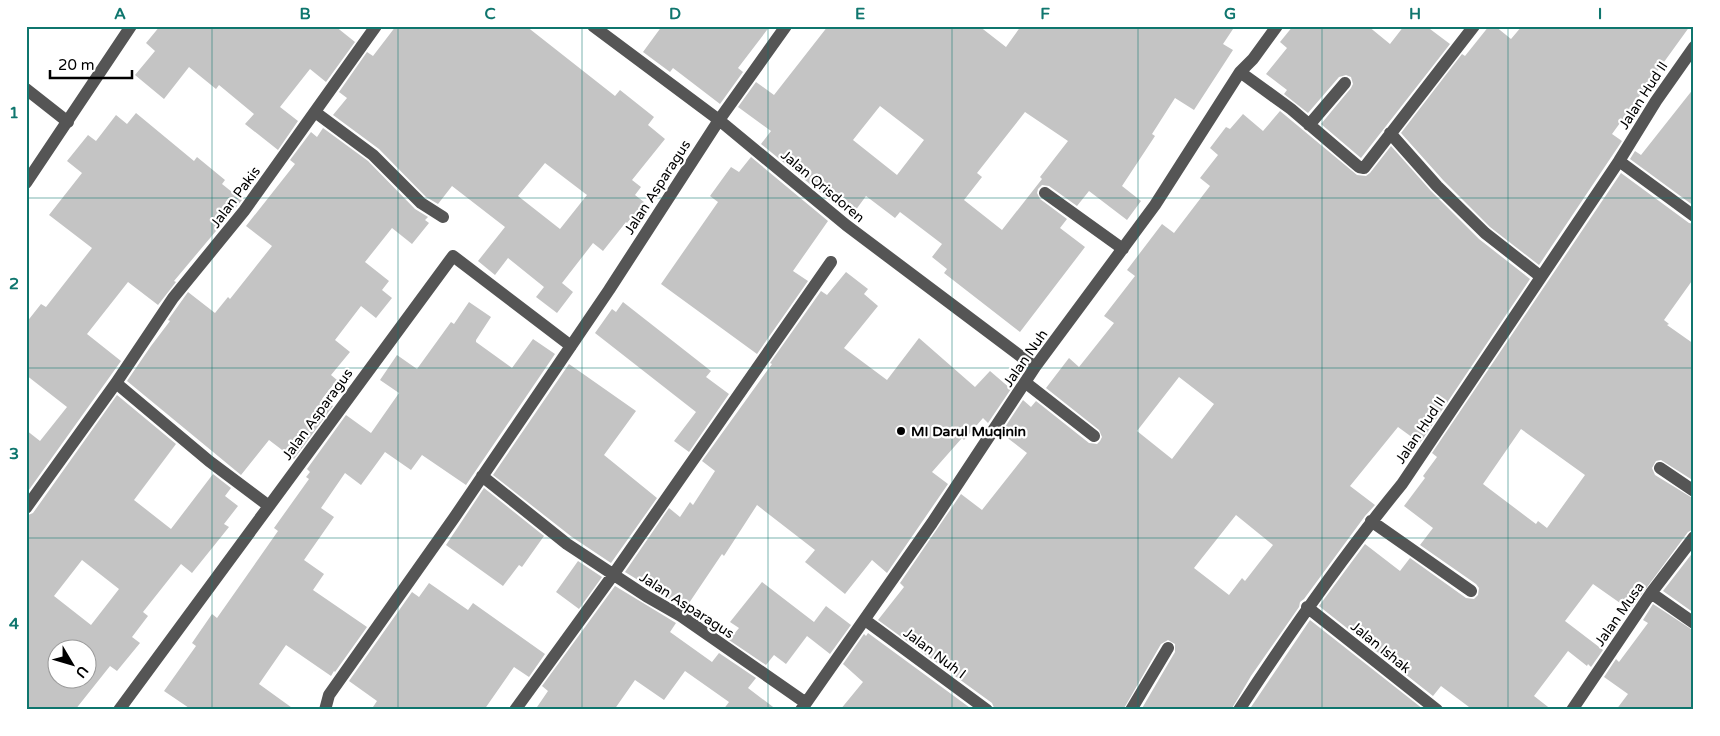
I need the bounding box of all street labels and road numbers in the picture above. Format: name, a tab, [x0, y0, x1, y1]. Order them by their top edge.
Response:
street label: Jalan Hud II	[1615, 58, 1672, 132]
street label: Jalan Asparagus	[621, 137, 694, 238]
street label: Jalan Qrisdoren	[778, 147, 868, 226]
street label: Jalan Pakis	[207, 163, 264, 231]
street label: Jalan Nuh	[1000, 326, 1051, 390]
street label: Jalan Asparagus	[278, 365, 357, 463]
street label: Jalan Hud II	[1392, 393, 1449, 467]
street label: Jalan Asparagus	[636, 569, 737, 642]
street label: Jalan Musa	[1591, 579, 1648, 650]
street label: Jalan Ishak	[1347, 618, 1414, 677]
street label: Jalan Nuh I	[900, 624, 969, 682]

